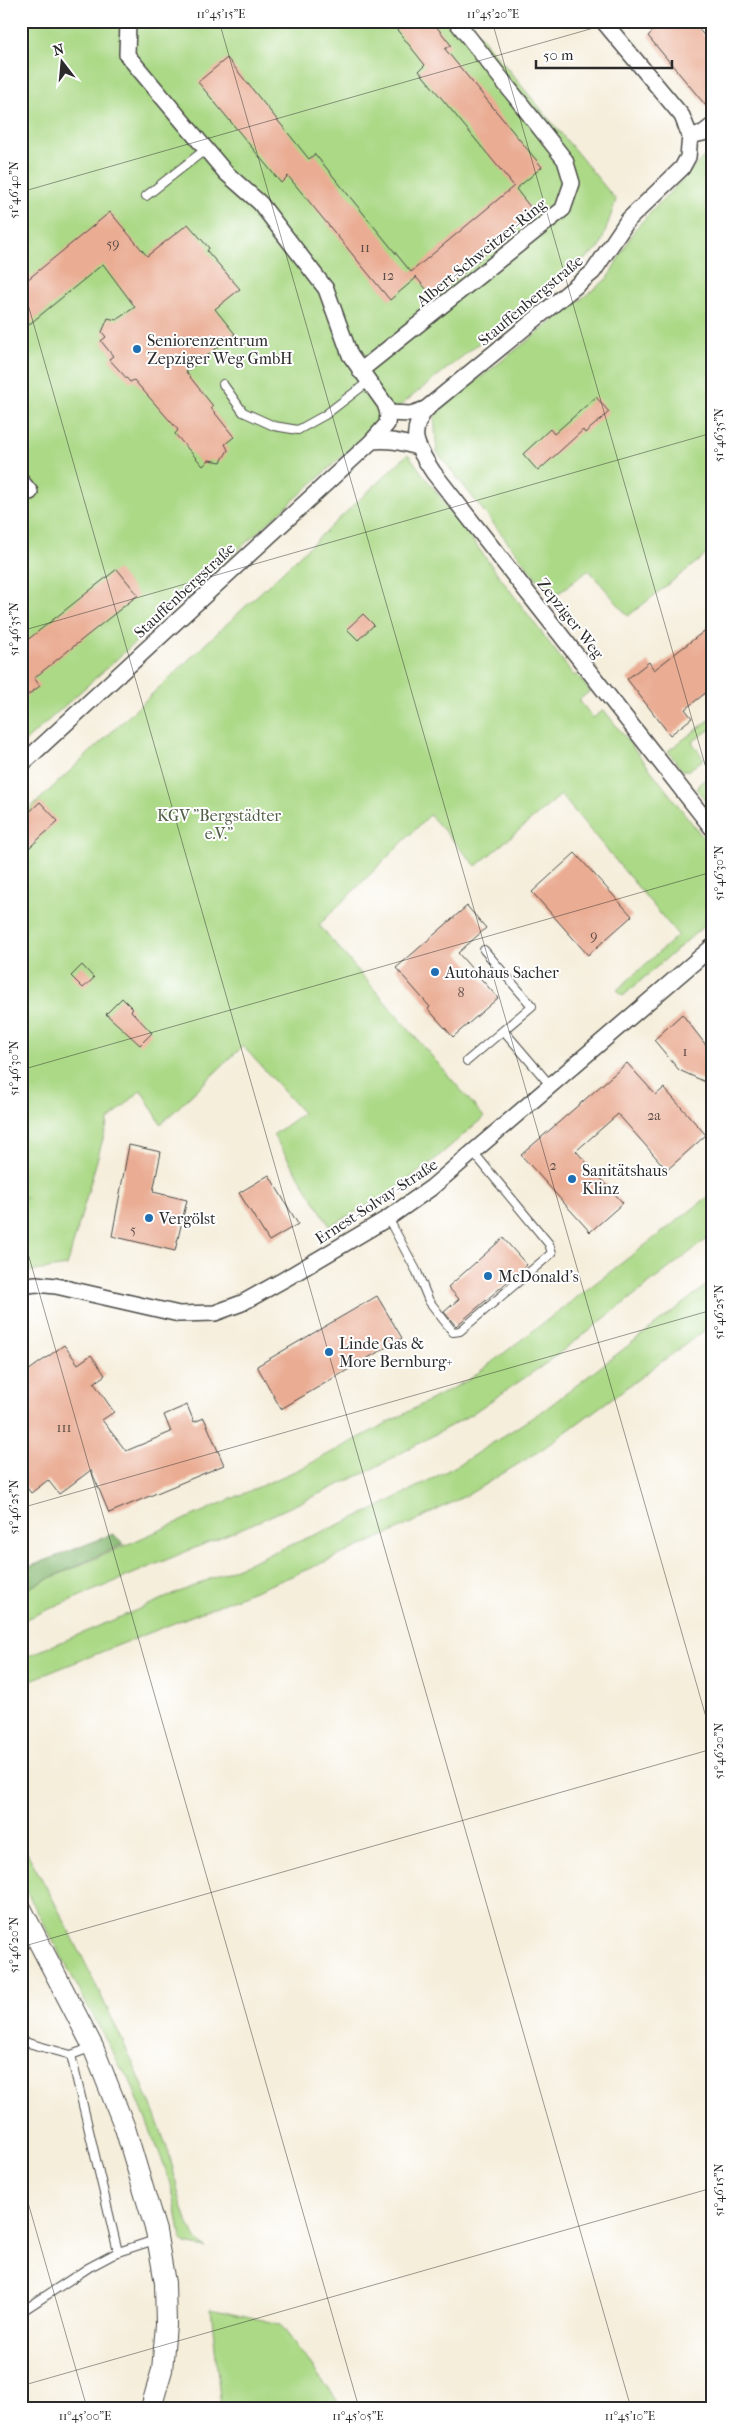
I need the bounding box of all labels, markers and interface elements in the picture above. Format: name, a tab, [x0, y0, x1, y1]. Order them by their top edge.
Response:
text: 11°45'15"E	[197, 7, 245, 21]
text: 11°45'20"E	[467, 7, 519, 21]
north arrow	[38, 38, 88, 88]
scale bar	[536, 38, 672, 70]
text: N	[51, 40, 66, 60]
text: 50 m	[543, 46, 574, 64]
text: 51°46'40"N	[7, 161, 21, 219]
street label: Albert-Schweitzer-Ring	[412, 194, 550, 311]
house number: 59	[106, 235, 120, 252]
house number: 11	[360, 239, 370, 256]
street label: Stauffenbergstraße	[474, 251, 587, 350]
house number: 12	[382, 267, 394, 284]
place label: Seniorenzentrum Zepziger Weg GmbH	[147, 331, 293, 368]
marker: Seniorenzentrum Zepziger Weg GmbH	[131, 343, 143, 355]
text: 51°46'35"N	[712, 408, 726, 462]
street label: Stauffenbergstraße	[130, 539, 239, 642]
street label: Zepziger Weg	[533, 574, 608, 663]
text: 51°46'35"N	[7, 602, 21, 656]
park label: KGV "Bergstädter e.V."	[157, 806, 281, 843]
text: 51°46'30"N	[712, 845, 726, 901]
house number: 9	[590, 927, 598, 944]
place label: Autohaus Sacher	[444, 963, 559, 982]
marker: Autohaus Sacher	[429, 966, 441, 978]
house number: 8	[457, 984, 465, 1001]
text: 51°46'30"N	[7, 1040, 21, 1096]
house number: 1	[683, 1043, 688, 1060]
house number: 2a	[647, 1107, 661, 1124]
street label: Ernest-Solvay-Straße	[311, 1155, 441, 1248]
house number: 2	[549, 1157, 557, 1174]
place label: Sanitätshaus Klinz	[582, 1161, 668, 1198]
marker: Sanitätshaus Klinz	[566, 1173, 578, 1185]
place label: Vergölst	[158, 1209, 216, 1228]
marker: Vergölst	[143, 1212, 155, 1224]
house number: 5	[130, 1221, 136, 1238]
place label: McDonald's	[498, 1267, 579, 1286]
marker: McDonald's	[482, 1270, 494, 1282]
text: 51°46'25"N	[712, 1284, 726, 1340]
place label: Linde Gas & More Bernburg+	[339, 1334, 453, 1371]
marker: Linde Gas & More Bernburg+	[323, 1346, 335, 1358]
house number: 111	[57, 1419, 72, 1436]
text: 51°46'25"N	[7, 1479, 21, 1535]
text: 51°46'20"N	[712, 1723, 726, 1779]
text: 51°46'20"N	[7, 1917, 21, 1973]
text: 51°46'15"N	[712, 2163, 726, 2217]
text: 11°45'00"E	[59, 2409, 111, 2423]
text: 11°45'05"E	[332, 2409, 384, 2423]
text: 11°45'10"E	[605, 2409, 655, 2423]

